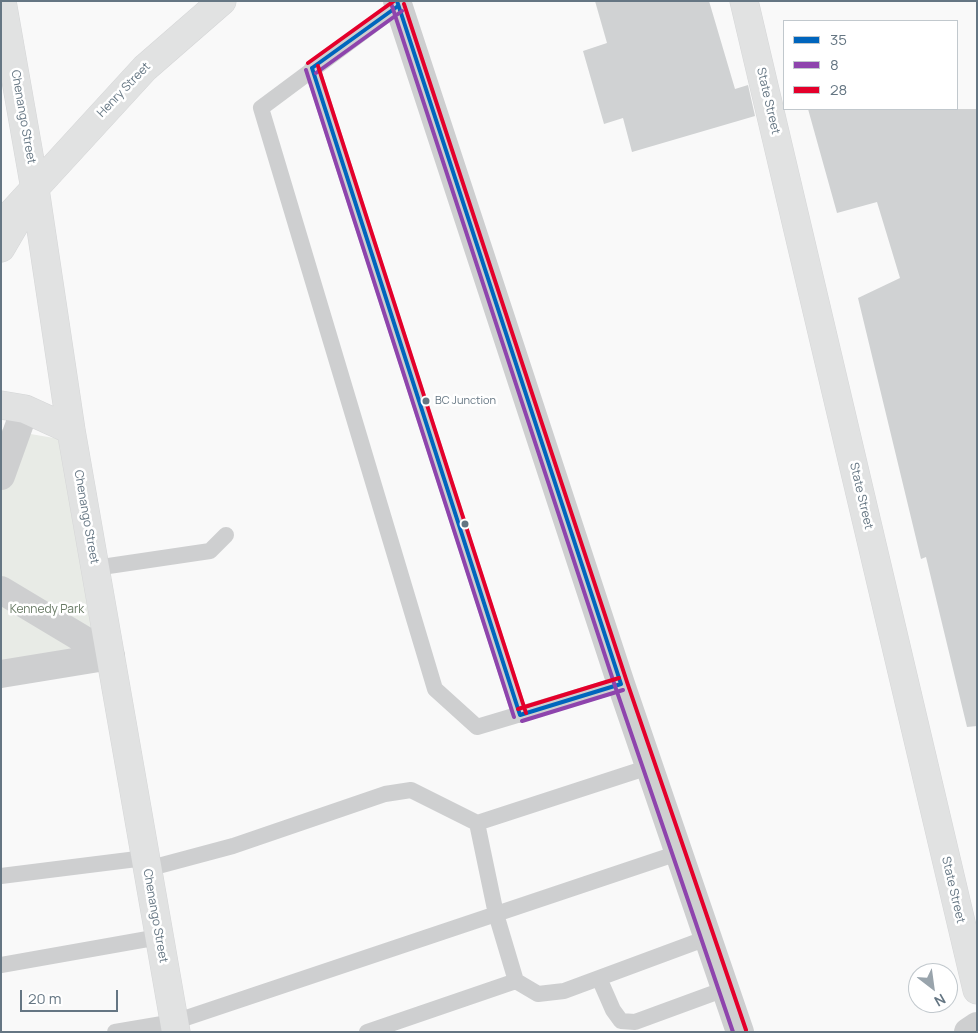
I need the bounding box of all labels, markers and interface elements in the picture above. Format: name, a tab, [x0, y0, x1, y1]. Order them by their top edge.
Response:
legend	[783, 20, 958, 110]
text: 35	[830, 29, 847, 50]
text: 8	[830, 54, 839, 75]
street label: Henry Street	[94, 60, 154, 120]
street label: State Street	[753, 66, 783, 136]
street label: Chenango Street	[8, 69, 38, 165]
text: 28	[830, 79, 847, 100]
place label: BC Junction	[435, 394, 496, 408]
marker: BC Junction	[421, 396, 431, 406]
street label: State Street	[846, 461, 876, 531]
street label: Chenango Street	[71, 469, 101, 565]
unlabelled marker	[460, 519, 470, 529]
park label: Kennedy Park	[10, 603, 84, 617]
street label: State Street	[938, 855, 968, 925]
street label: Chenango Street	[140, 868, 170, 964]
north arrow	[908, 963, 958, 1013]
scale bar	[22, 980, 120, 1012]
text: 20 m	[28, 988, 61, 1009]
text: N	[931, 990, 949, 1011]

